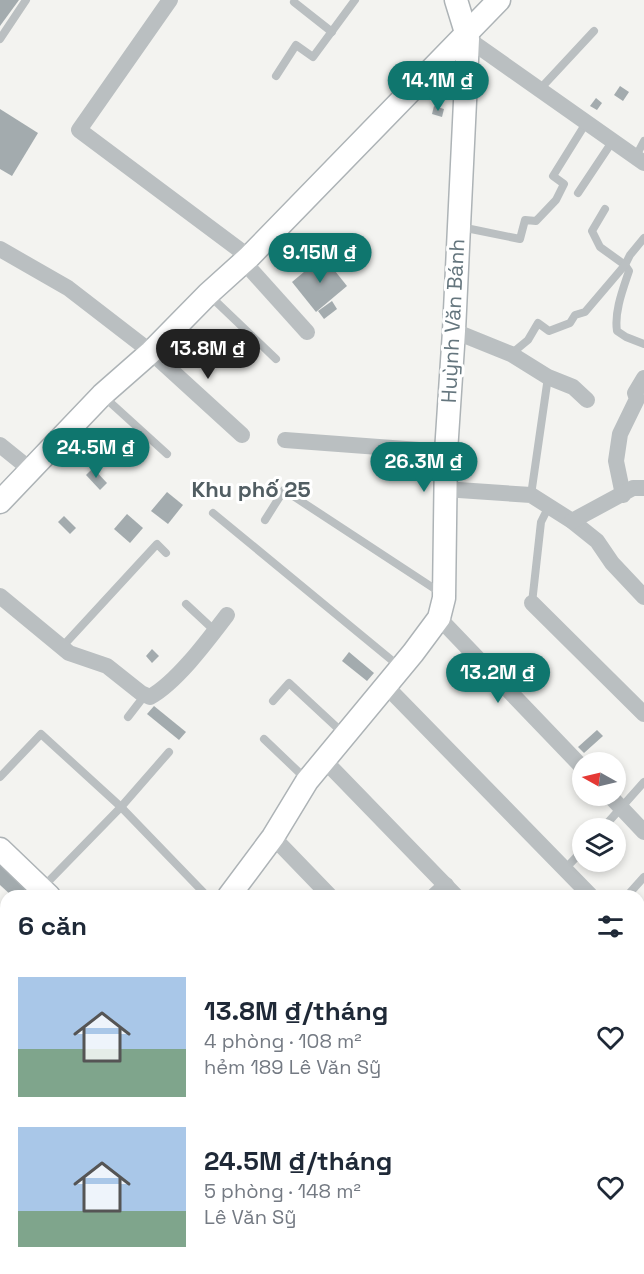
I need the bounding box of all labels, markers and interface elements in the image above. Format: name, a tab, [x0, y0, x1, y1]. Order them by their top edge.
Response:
pin: 14.1M ₫	[383, 61, 493, 112]
text: 14.1M ₫	[402, 67, 474, 93]
pin: 9.15M ₫	[265, 233, 375, 284]
street label: Huỳnh Văn Bánh	[435, 238, 470, 404]
text: 9.15M ₫	[283, 239, 357, 265]
pin: 13.8M ₫	[153, 329, 263, 380]
text: 13.8M ₫	[170, 335, 246, 361]
pin: 24.5M ₫	[41, 428, 151, 479]
text: 24.5M ₫	[56, 434, 136, 460]
pin: 26.3M ₫	[369, 442, 479, 493]
text: 26.3M ₫	[384, 448, 464, 474]
district label: Khu phố 25	[191, 475, 311, 503]
pin: 13.2M ₫	[443, 653, 553, 704]
text: 13.2M ₫	[460, 659, 536, 685]
north arrow	[572, 752, 626, 806]
map controls	[572, 752, 626, 872]
button: layers	[572, 818, 626, 872]
text: 6 căn	[18, 909, 87, 943]
icon: filters	[594, 910, 627, 943]
text: 13.8M ₫/tháng	[204, 994, 388, 1028]
icon: home	[66, 1001, 138, 1073]
icon: heart	[594, 1021, 627, 1054]
text: 4 phòng · 108 m²	[204, 1028, 362, 1054]
text: hẻm 189 Lê Văn Sỹ	[204, 1054, 381, 1080]
text: 24.5M ₫/tháng	[204, 1144, 392, 1178]
icon: home	[66, 1151, 138, 1223]
icon: heart	[594, 1171, 627, 1204]
text: 5 phòng · 148 m²	[204, 1178, 361, 1204]
text: Lê Văn Sỹ	[204, 1204, 297, 1230]

